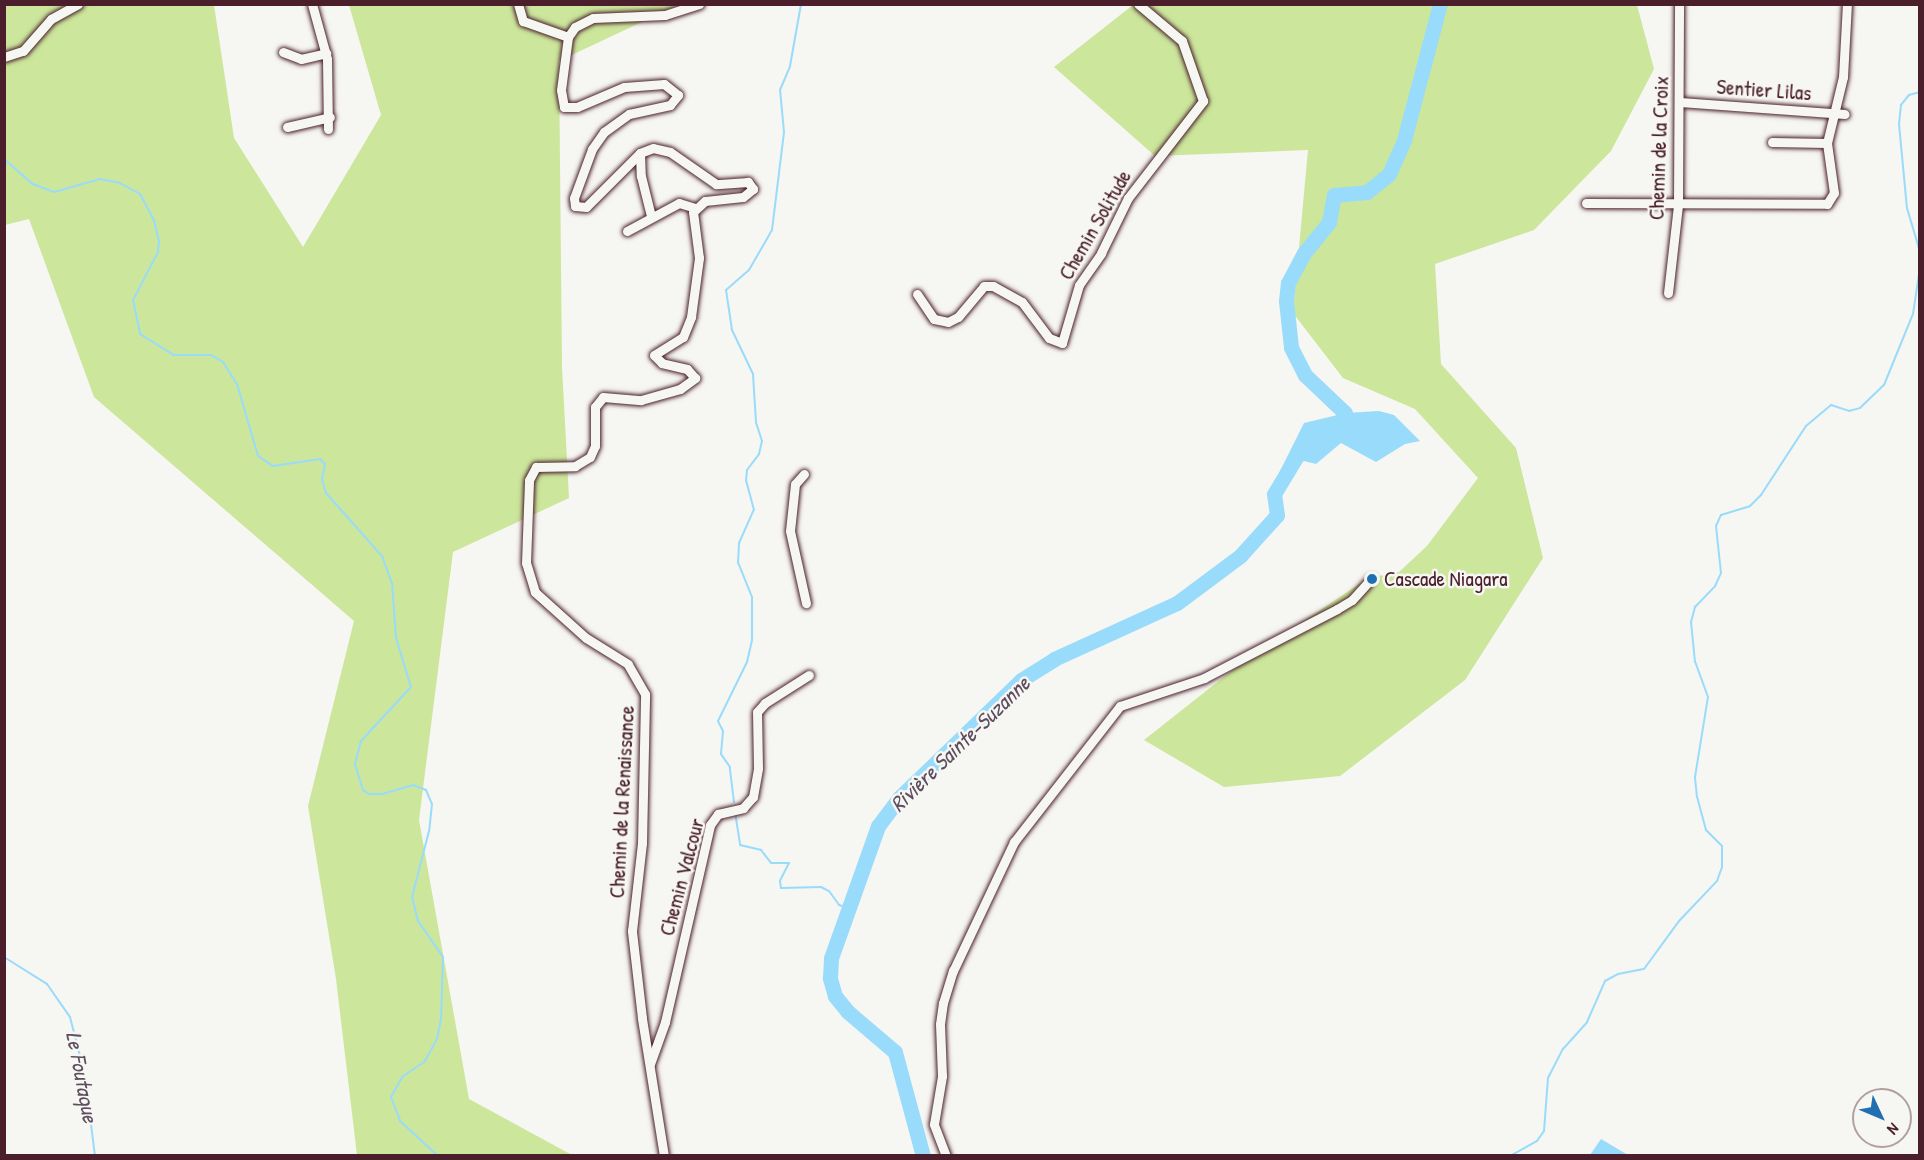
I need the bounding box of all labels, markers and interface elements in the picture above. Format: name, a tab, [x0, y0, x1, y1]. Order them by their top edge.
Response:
street label: Sentier Lilas	[1716, 74, 1812, 106]
street label: Chemin de la Croix	[1644, 76, 1674, 220]
street label: Chemin Solitude	[1053, 166, 1137, 284]
place label: Cascade Niagara	[1384, 566, 1508, 592]
marker: Cascade Niagara	[1365, 572, 1379, 586]
water label: Rivière Sainte-Suzanne	[885, 671, 1035, 817]
street label: Chemin de la Renaissance	[604, 705, 640, 899]
street label: Chemin Valcour	[654, 815, 710, 939]
water label: Le Foutaque	[60, 1029, 104, 1125]
north arrow	[1852, 1088, 1912, 1148]
text: N	[1883, 1118, 1904, 1140]

